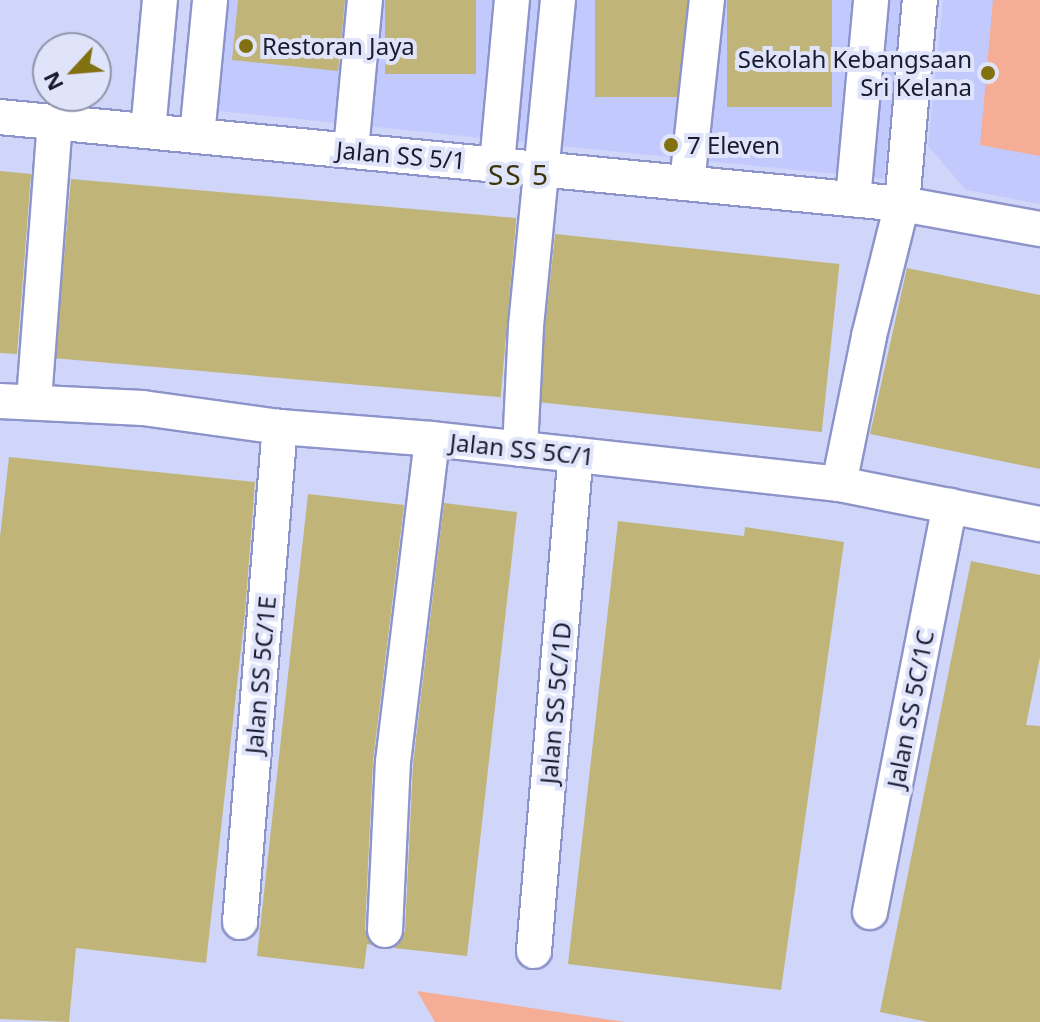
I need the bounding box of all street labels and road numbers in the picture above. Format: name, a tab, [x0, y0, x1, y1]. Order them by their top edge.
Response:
street label: Jalan SS 5/1	[335, 135, 467, 175]
street label: Jalan SS 5C/1	[448, 427, 596, 471]
street label: Jalan SS 5C/1E	[239, 595, 281, 755]
street label: Jalan SS 5C/1D	[534, 621, 576, 785]
street label: Jalan SS 5C/1C	[881, 628, 939, 790]

